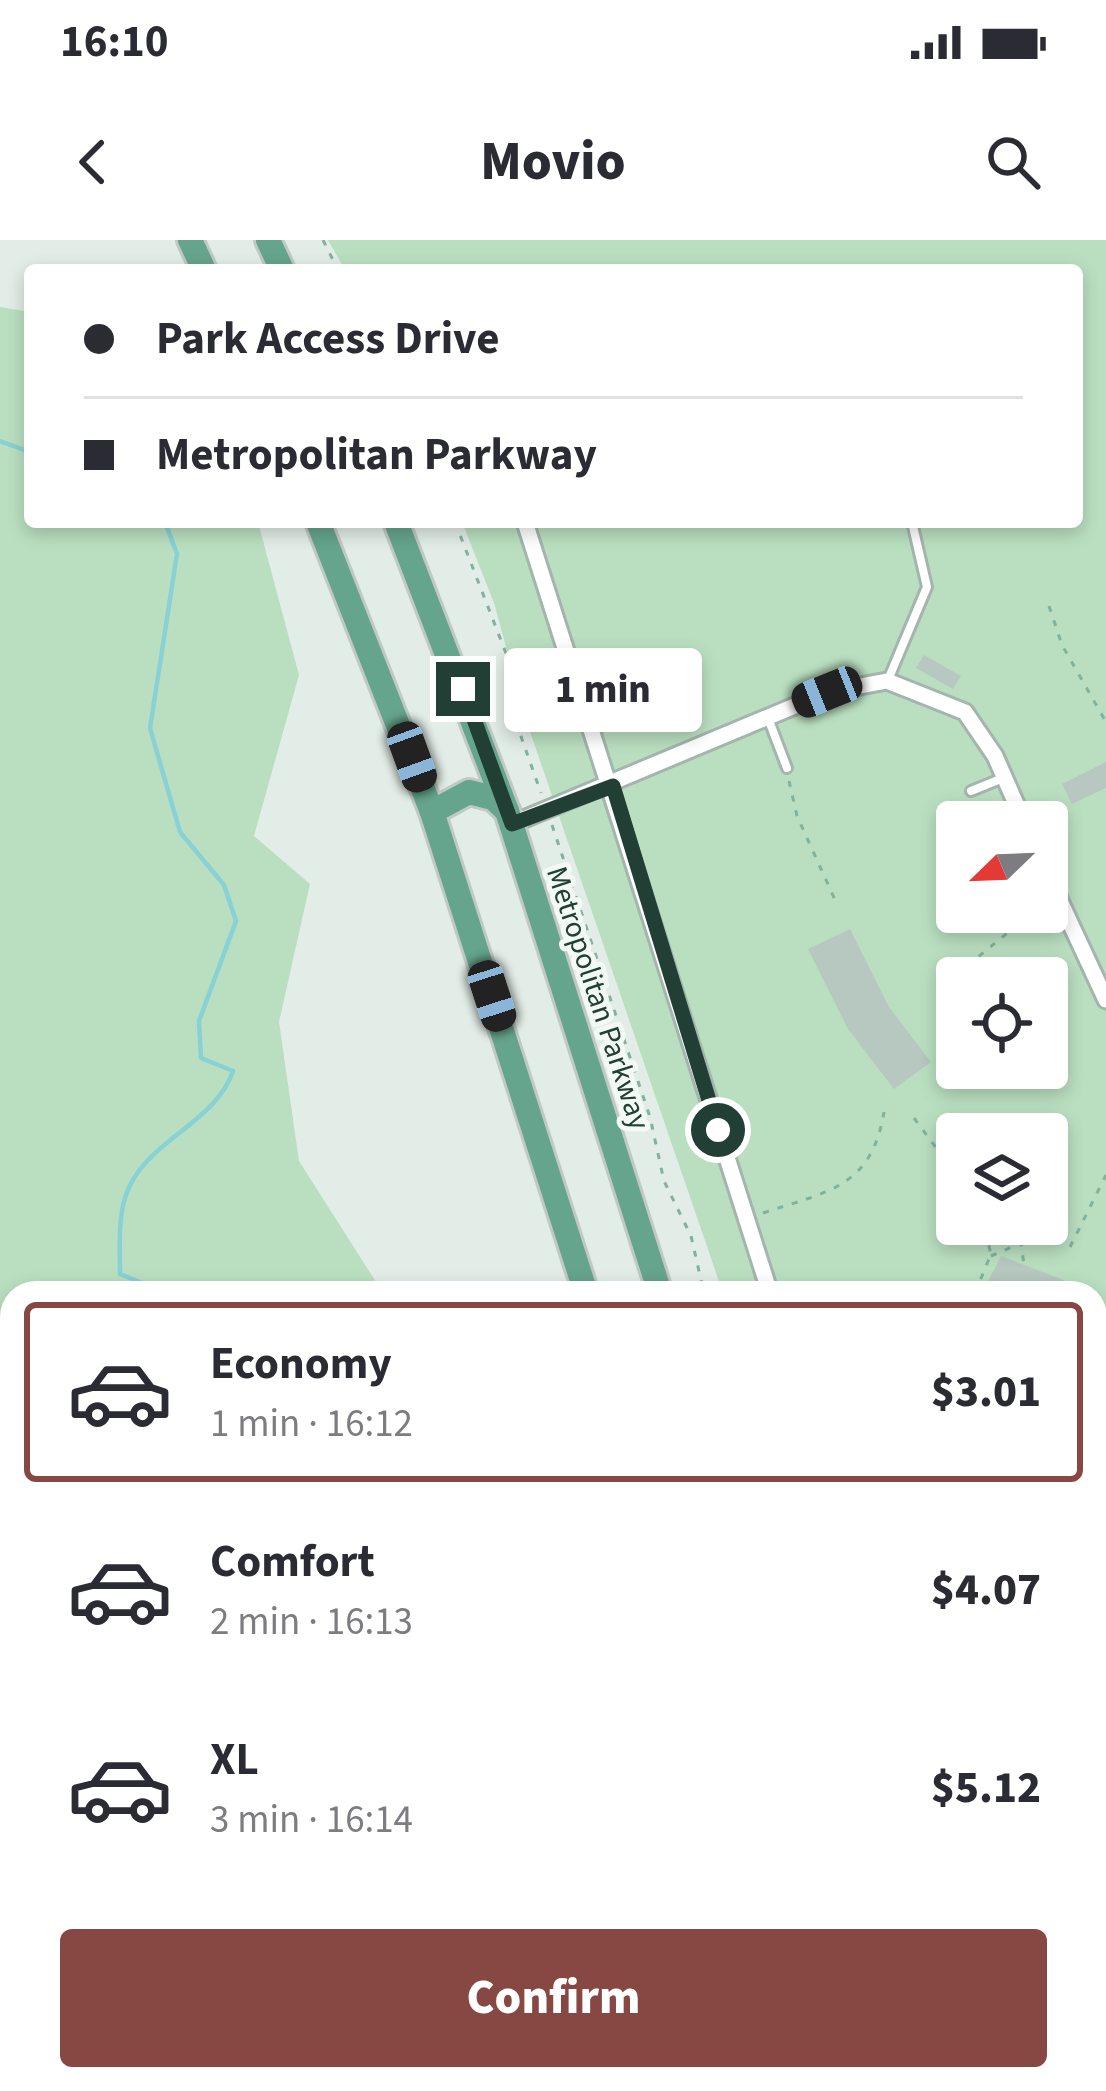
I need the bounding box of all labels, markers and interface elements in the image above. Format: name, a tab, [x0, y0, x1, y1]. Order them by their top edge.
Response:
text: 16:10	[60, 10, 169, 74]
text: Movio	[480, 124, 626, 201]
icon: back	[60, 129, 126, 195]
icon: search	[980, 129, 1046, 195]
text: Park Access Drive	[156, 307, 500, 371]
text: Metropolitan Parkway	[156, 423, 597, 487]
callout: 1 min	[505, 647, 703, 731]
route end	[436, 662, 490, 716]
text: 1 min	[555, 662, 651, 718]
car	[787, 662, 867, 722]
car	[383, 717, 441, 797]
north arrow	[936, 801, 1068, 933]
map controls	[936, 801, 1068, 1245]
street label: Metropolitan Parkway	[535, 861, 661, 1135]
car	[464, 956, 520, 1036]
button: locate	[936, 957, 1068, 1089]
route start	[691, 1103, 745, 1157]
button: layers	[936, 1113, 1068, 1245]
text: Economy	[210, 1332, 392, 1396]
icon: car	[66, 1338, 174, 1446]
text: $3.01	[931, 1360, 1041, 1424]
text: 1 min · 16:12	[210, 1396, 413, 1452]
text: Comfort	[210, 1530, 375, 1594]
icon: car	[66, 1536, 174, 1644]
text: $4.07	[931, 1558, 1041, 1622]
text: 2 min · 16:13	[210, 1594, 413, 1650]
text: XL	[210, 1728, 259, 1792]
icon: car	[66, 1734, 174, 1842]
text: $5.12	[931, 1756, 1041, 1820]
text: 3 min · 16:14	[210, 1792, 413, 1848]
button: Confirm	[60, 1929, 1047, 2067]

